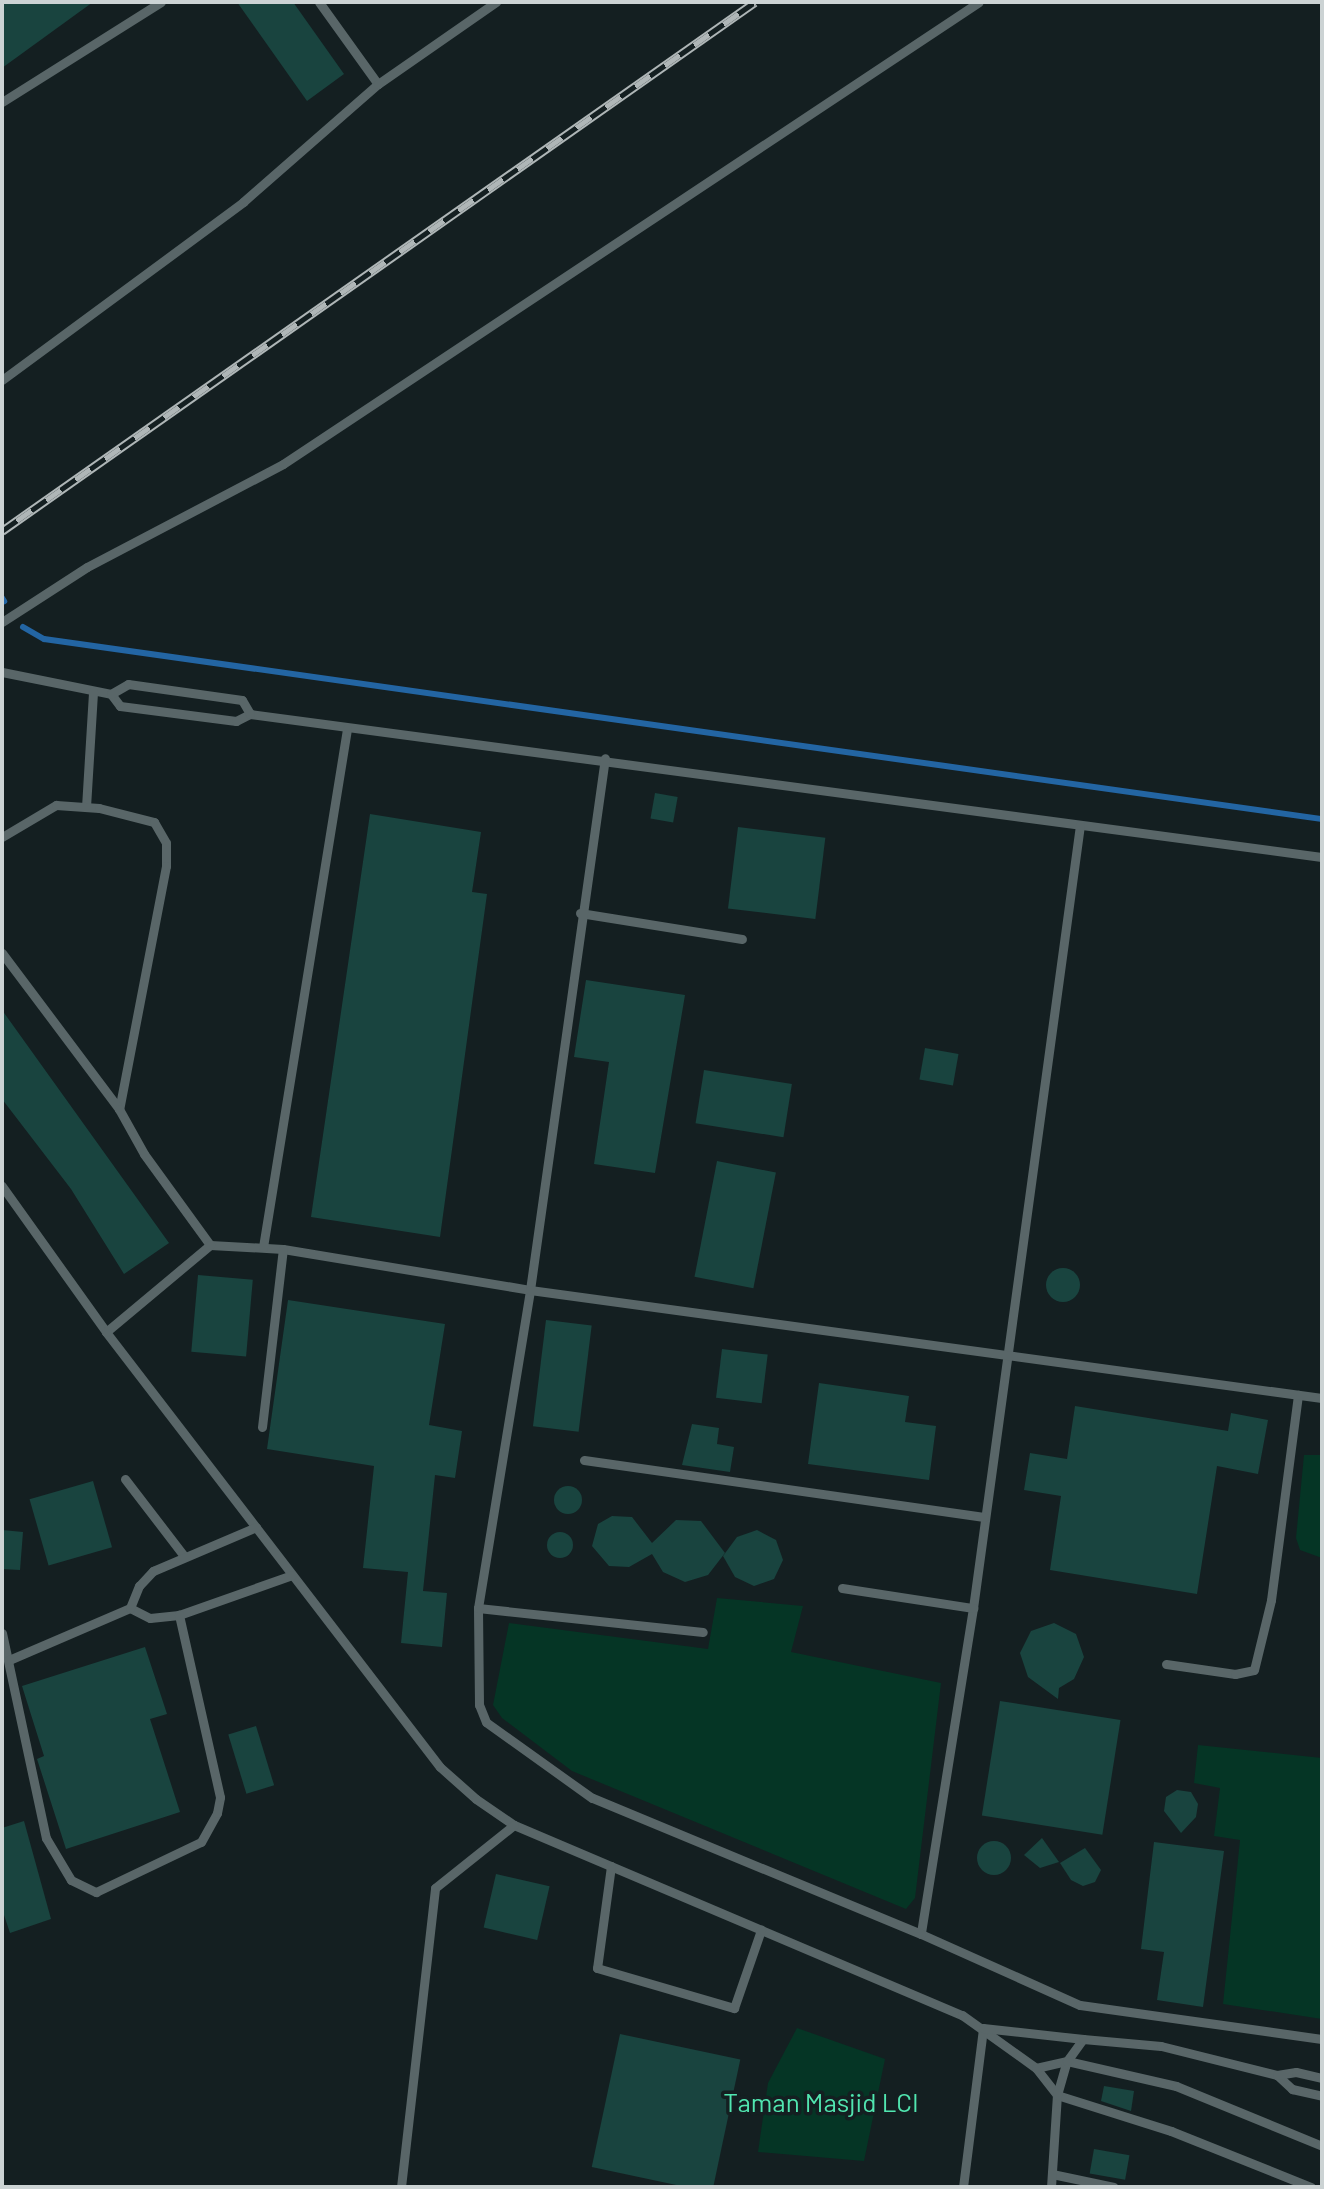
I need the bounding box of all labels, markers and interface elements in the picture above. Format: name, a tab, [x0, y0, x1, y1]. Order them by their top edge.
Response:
park label: Taman Masjid LCI	[723, 2086, 919, 2118]

